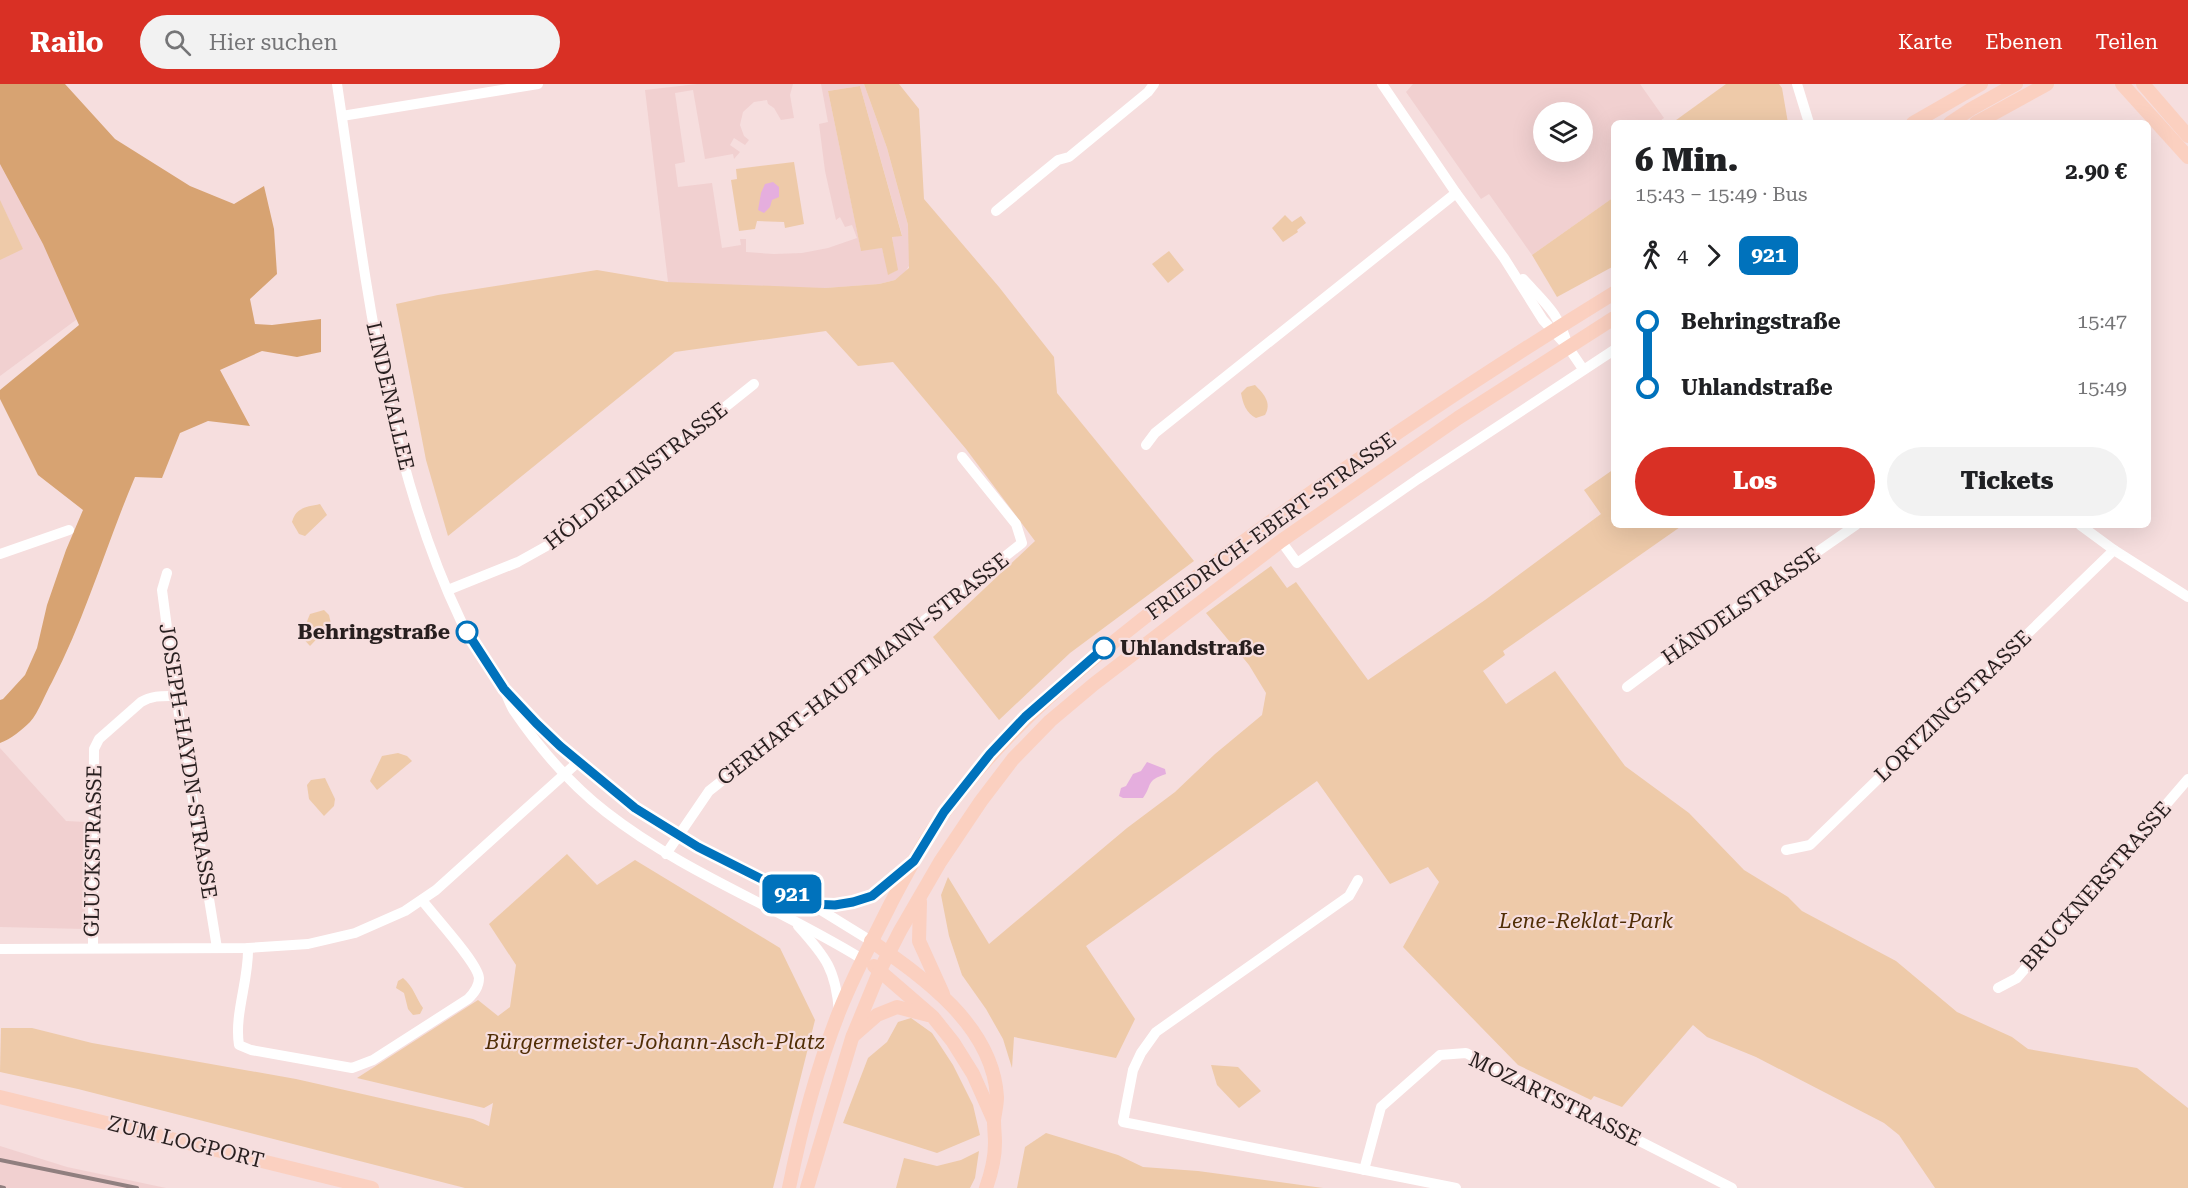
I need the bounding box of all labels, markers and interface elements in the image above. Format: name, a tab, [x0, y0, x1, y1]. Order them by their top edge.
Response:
search box	[140, 15, 560, 69]
text: Railo	[30, 26, 104, 59]
icon: search	[161, 26, 194, 59]
text: Hier suchen	[209, 30, 338, 55]
text: Karte	[1898, 30, 1952, 54]
text: Ebenen	[1985, 30, 2063, 54]
text: Teilen	[2096, 30, 2158, 54]
map controls	[1533, 102, 1593, 162]
button: layers	[1533, 102, 1593, 162]
text: 6 Min.	[1635, 140, 1738, 179]
text: 2.90 €	[2065, 159, 2127, 184]
text: 15:43 – 15:49 · Bus	[1635, 182, 1807, 206]
icon: walk	[1635, 239, 1668, 272]
icon: forward	[1697, 239, 1730, 272]
text: 4	[1677, 243, 1688, 267]
text: 921	[1751, 243, 1786, 267]
text: Behringstraße	[1681, 309, 1841, 334]
text: 15:47	[2077, 309, 2127, 333]
street label: LINDENALLEE	[361, 319, 419, 473]
text: Uhlandstraße	[1681, 375, 1833, 400]
text: 15:49	[2077, 375, 2127, 399]
street label: HÖLDERLINSTRASSE	[539, 396, 732, 555]
street label: FRIEDRICH-EBERT-STRASSE	[1142, 427, 1400, 625]
button: Los	[1635, 447, 1875, 516]
button: Tickets	[1887, 447, 2127, 516]
street label: HÄNDELSTRASSE	[1657, 542, 1825, 670]
street label: GERHART-HAUPTMANN-STRASSE	[713, 548, 1013, 790]
place label: Behringstraße	[298, 620, 450, 644]
marker: Behringstraße	[456, 621, 478, 643]
street label: JOSEPH-HAYDN-STRASSE	[154, 622, 222, 900]
street label: LORTZINGSTRASSE	[1870, 625, 2036, 787]
place label: Uhlandstraße	[1120, 636, 1265, 660]
marker: Uhlandstraße	[1093, 637, 1115, 659]
street label: GLUCKSTRASSE	[79, 765, 107, 937]
street label: BRUCKNERSTRASSE	[2016, 797, 2176, 975]
line badge: 921	[758, 874, 826, 914]
text: 921	[774, 882, 810, 906]
park label: Lene-Reklat-Park	[1498, 909, 1674, 933]
park label: Bürgermeister-Johann-Asch-Platz	[484, 1030, 825, 1054]
street label: MOZARTSTRASSE	[1465, 1047, 1645, 1151]
street label: ZUM LOGPORT	[105, 1111, 267, 1173]

